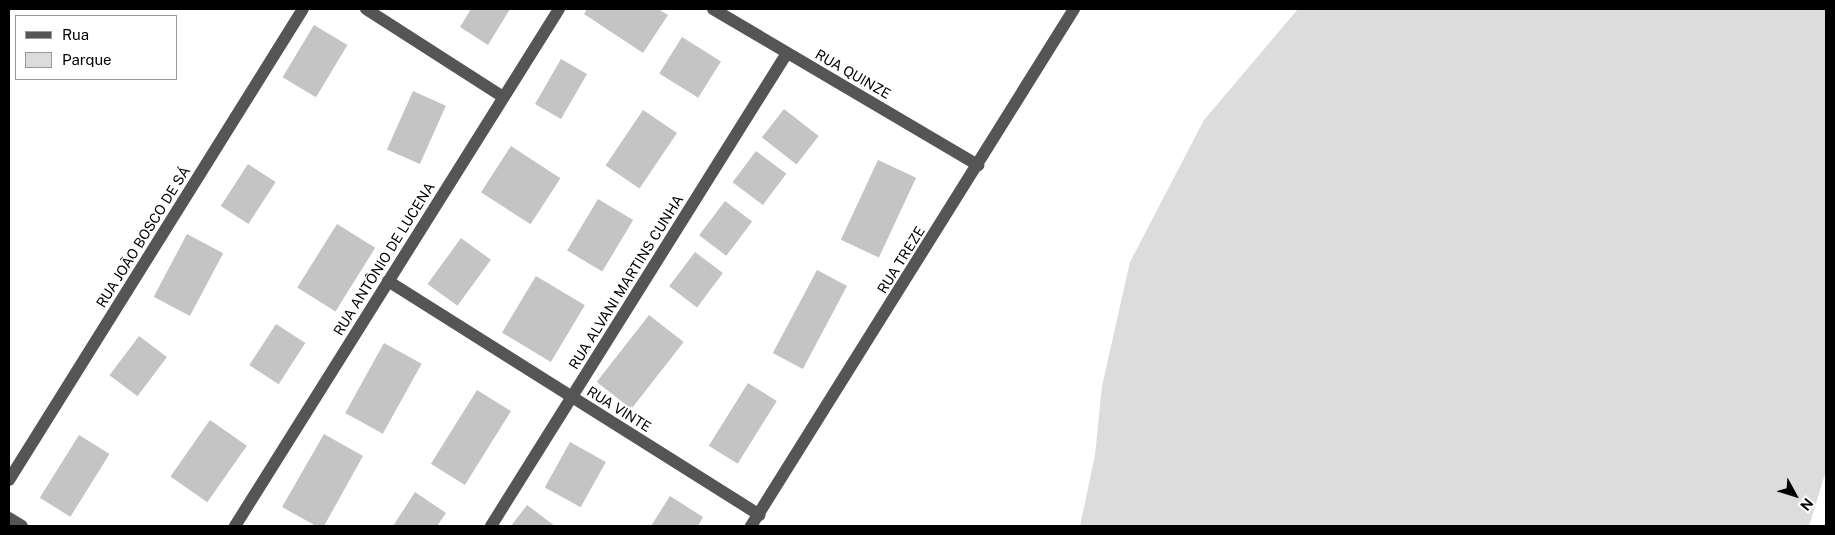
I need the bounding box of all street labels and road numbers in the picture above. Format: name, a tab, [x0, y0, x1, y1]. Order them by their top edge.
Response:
street label: RUA QUINZE	[812, 46, 894, 102]
street label: RUA JOÃO BOSCO DE SÁ	[93, 163, 193, 311]
street label: RUA ANTÔNIO DE LUCENA	[330, 179, 438, 339]
street label: RUA ALVANI MARTINS CUNHA	[565, 192, 687, 372]
street label: RUA TREZE	[874, 223, 928, 297]
street label: RUA VINTE	[584, 383, 654, 435]

